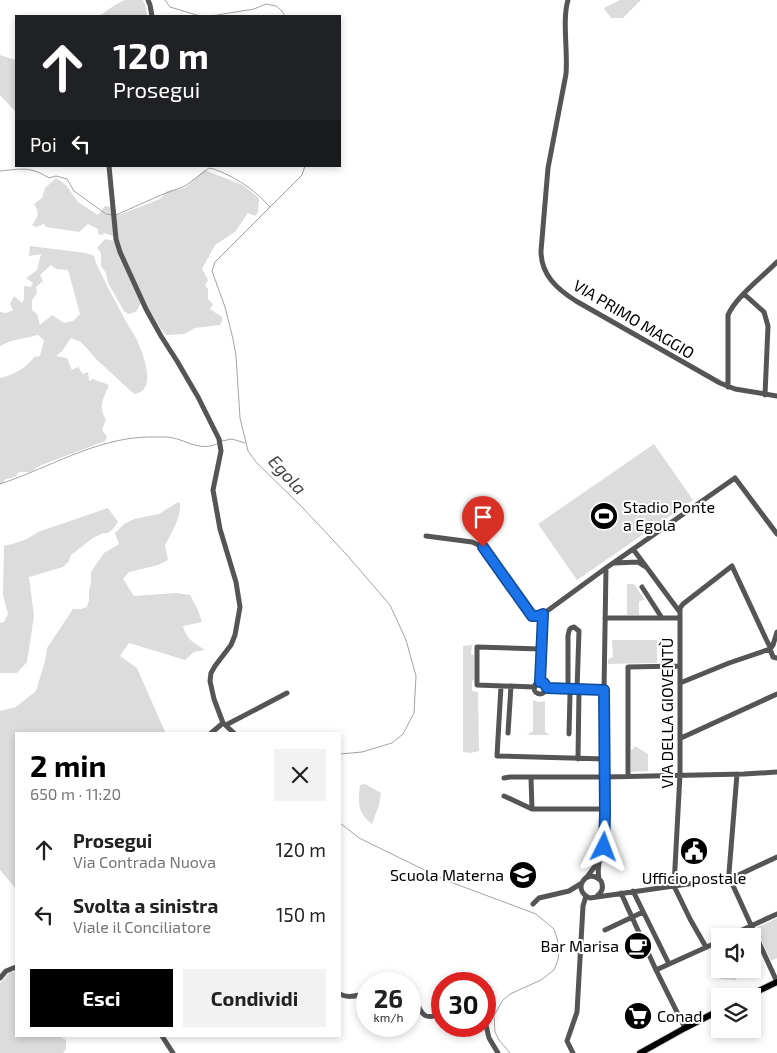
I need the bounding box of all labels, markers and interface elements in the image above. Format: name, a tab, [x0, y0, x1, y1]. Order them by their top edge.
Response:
text: 120 m	[113, 34, 209, 76]
icon: ahead	[30, 35, 95, 100]
text: Prosegui	[113, 76, 200, 102]
icon: left	[67, 130, 95, 158]
text: Poi	[30, 133, 57, 156]
street label: VIA PRIMO MAGGIO	[570, 275, 698, 362]
water label: Egola	[264, 450, 311, 499]
pin	[462, 496, 504, 547]
place label: Stadio Ponte a Egola	[623, 497, 715, 534]
sports icon: Stadio Ponte a Egola	[589, 501, 619, 531]
icon: arrive	[469, 503, 497, 531]
street label: VIA DELLA GIOVENTÙ	[657, 637, 676, 789]
text: 2 min	[30, 747, 107, 783]
button: close	[274, 749, 326, 801]
text: 650 m · 11:20	[30, 784, 121, 803]
position arrow	[577, 820, 629, 872]
text: Prosegui	[73, 829, 152, 852]
icon: ahead	[30, 836, 58, 864]
public building icon: Ufficio postale	[679, 836, 709, 866]
text: 120 m	[275, 838, 326, 861]
text: Via Contrada Nuova	[73, 852, 216, 871]
school or university icon: Scuola Materna	[508, 860, 538, 890]
place label: Scuola Materna	[390, 865, 504, 884]
place label: Ufficio postale	[642, 868, 746, 887]
text: Svolta a sinistra	[73, 894, 218, 917]
icon: left	[30, 901, 58, 929]
text: 150 m	[276, 903, 326, 926]
text: Viale il Conciliatore	[73, 917, 211, 936]
map controls	[711, 928, 761, 1038]
button: sound	[711, 928, 761, 978]
cafe icon: Bar Marisa	[623, 931, 653, 961]
place label: Bar Marisa	[541, 936, 619, 955]
button: Esci	[30, 969, 173, 1027]
button: Condividi	[183, 969, 326, 1027]
speed limit sign: 30	[431, 972, 496, 1037]
text: 26	[374, 983, 403, 1013]
button: layers	[711, 988, 761, 1038]
supermarket icon: Conad	[623, 1001, 653, 1031]
place label: Conad	[657, 1006, 702, 1025]
text: km/h	[374, 1010, 403, 1024]

